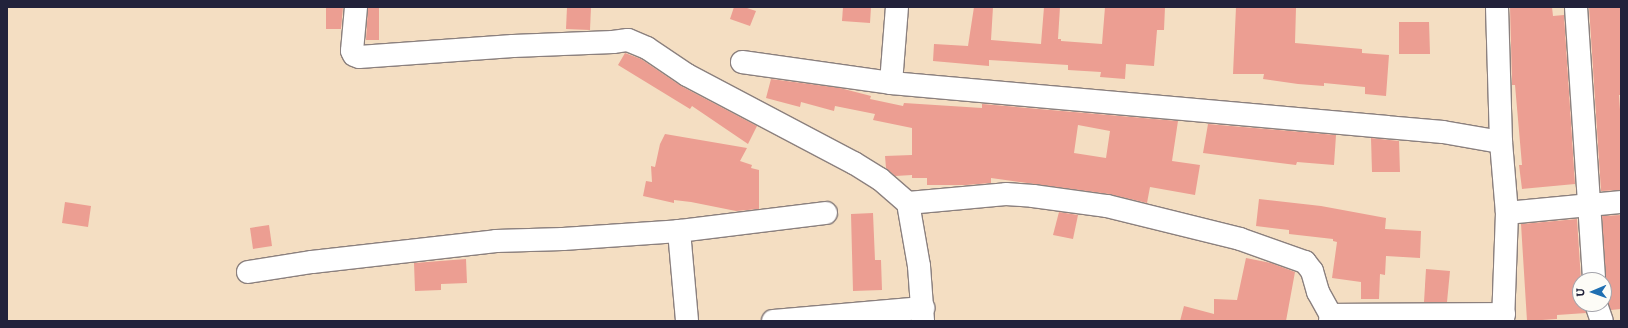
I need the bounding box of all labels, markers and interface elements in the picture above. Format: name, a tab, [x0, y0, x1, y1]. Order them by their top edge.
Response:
north arrow	[1572, 272, 1612, 312]
text: U	[1574, 288, 1588, 297]

